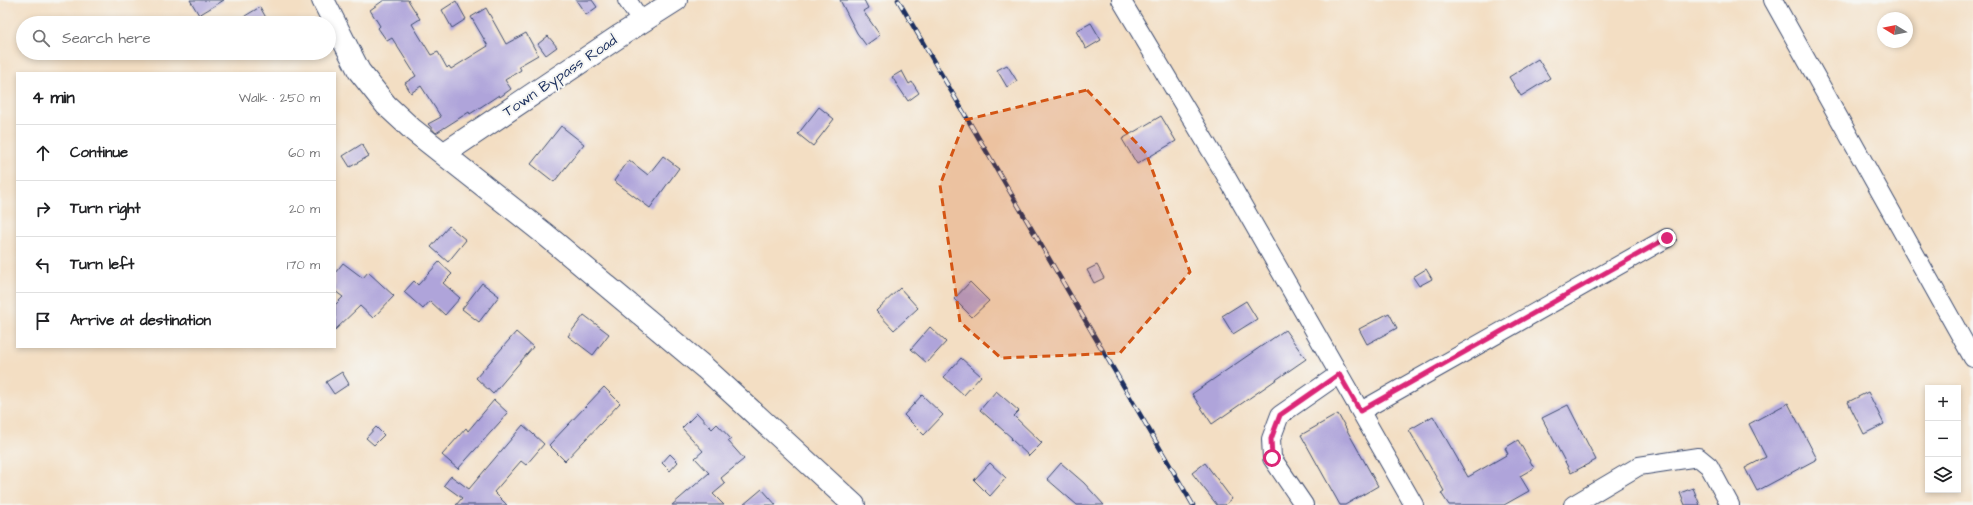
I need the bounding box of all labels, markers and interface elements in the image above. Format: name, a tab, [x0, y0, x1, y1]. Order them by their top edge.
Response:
north arrow	[1877, 12, 1913, 48]
search box	[16, 16, 336, 60]
icon: search	[30, 27, 52, 49]
text: Search here	[62, 28, 151, 49]
street label: Town Bypass Road	[499, 30, 622, 123]
text: 4 min	[32, 86, 75, 110]
text: Walk · 250 m	[239, 89, 320, 107]
icon: ahead	[32, 142, 54, 164]
text: Continue	[70, 142, 128, 163]
text: 60 m	[288, 144, 320, 162]
icon: right	[32, 198, 54, 220]
text: Turn right	[70, 198, 141, 219]
text: 20 m	[289, 200, 320, 218]
route end	[1658, 229, 1676, 247]
icon: left	[32, 254, 54, 276]
text: Turn left	[70, 254, 134, 275]
text: 170 m	[287, 256, 320, 274]
icon: arrive	[32, 310, 54, 332]
text: Arrive at destination	[70, 310, 211, 331]
map controls	[1925, 385, 1961, 493]
button: +	[1925, 385, 1961, 421]
button: −	[1925, 421, 1961, 457]
route start	[1263, 449, 1281, 467]
button: layers	[1925, 457, 1961, 493]

